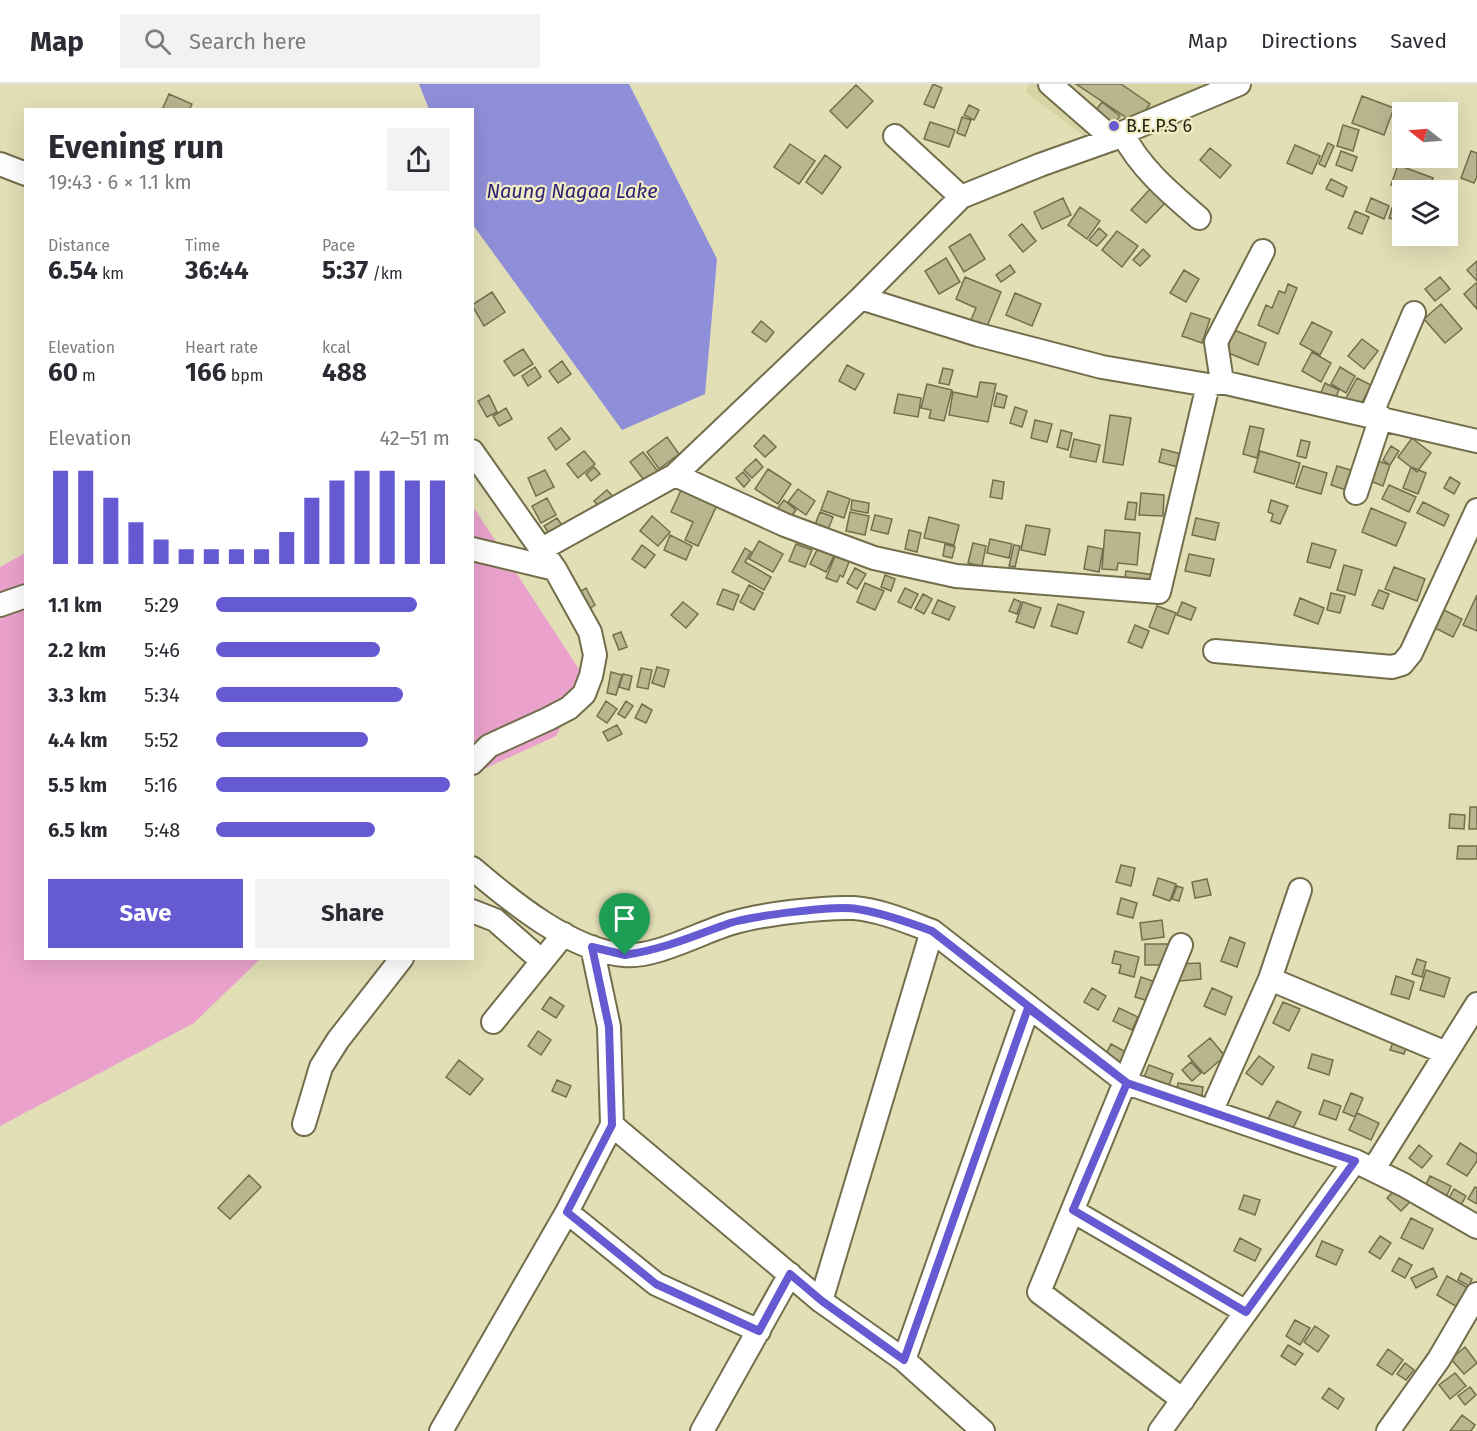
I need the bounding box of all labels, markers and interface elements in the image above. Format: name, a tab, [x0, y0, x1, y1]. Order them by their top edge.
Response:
search box	[120, 14, 540, 68]
text: Map	[30, 25, 84, 58]
icon: search	[141, 25, 174, 58]
text: Search here	[189, 28, 307, 55]
text: Map	[1188, 28, 1228, 54]
text: Directions	[1261, 28, 1357, 54]
text: Saved	[1390, 28, 1447, 54]
north arrow	[1392, 102, 1458, 168]
map controls	[1392, 102, 1458, 246]
place label: B.E.P.S 6	[1126, 115, 1192, 137]
marker: B.E.P.S 6	[1107, 119, 1121, 133]
text: Evening run	[48, 127, 224, 167]
button: share	[387, 128, 450, 191]
text: 19:43 · 6 × 1.1 km	[48, 170, 192, 194]
water label: Naung Nagaa Lake	[486, 179, 658, 203]
button: layers	[1392, 180, 1458, 246]
text: Distance	[48, 236, 110, 255]
text: Time	[185, 236, 220, 255]
text: Pace	[322, 236, 355, 255]
text: 6.54	[48, 255, 98, 286]
text: 36:44	[185, 255, 249, 286]
text: 5:37	[322, 255, 368, 286]
text: km	[98, 264, 124, 283]
text: /km	[368, 264, 403, 283]
text: Elevation	[48, 338, 115, 357]
text: Heart rate	[185, 338, 258, 357]
text: kcal	[322, 338, 351, 357]
text: 60	[48, 357, 78, 388]
text: 166	[185, 357, 226, 388]
text: 488	[322, 357, 367, 388]
text: m	[78, 366, 96, 385]
text: bpm	[226, 366, 263, 385]
text: Elevation	[48, 426, 132, 450]
text: 42–51 m	[380, 426, 450, 450]
text: 1.1 km	[48, 593, 102, 617]
text: 5:29	[144, 593, 179, 617]
text: 2.2 km	[48, 638, 106, 662]
text: 5:46	[144, 638, 180, 662]
text: 3.3 km	[48, 683, 107, 707]
text: 5:34	[144, 683, 180, 707]
text: 4.4 km	[48, 728, 108, 752]
text: 5:52	[144, 728, 179, 752]
text: 5.5 km	[48, 773, 107, 797]
text: 5:16	[144, 773, 177, 797]
text: 6.5 km	[48, 818, 108, 842]
text: 5:48	[144, 818, 180, 842]
button: Save	[48, 879, 243, 948]
button: Share	[255, 879, 450, 948]
pin	[599, 893, 650, 955]
icon: arrive	[608, 902, 641, 935]

